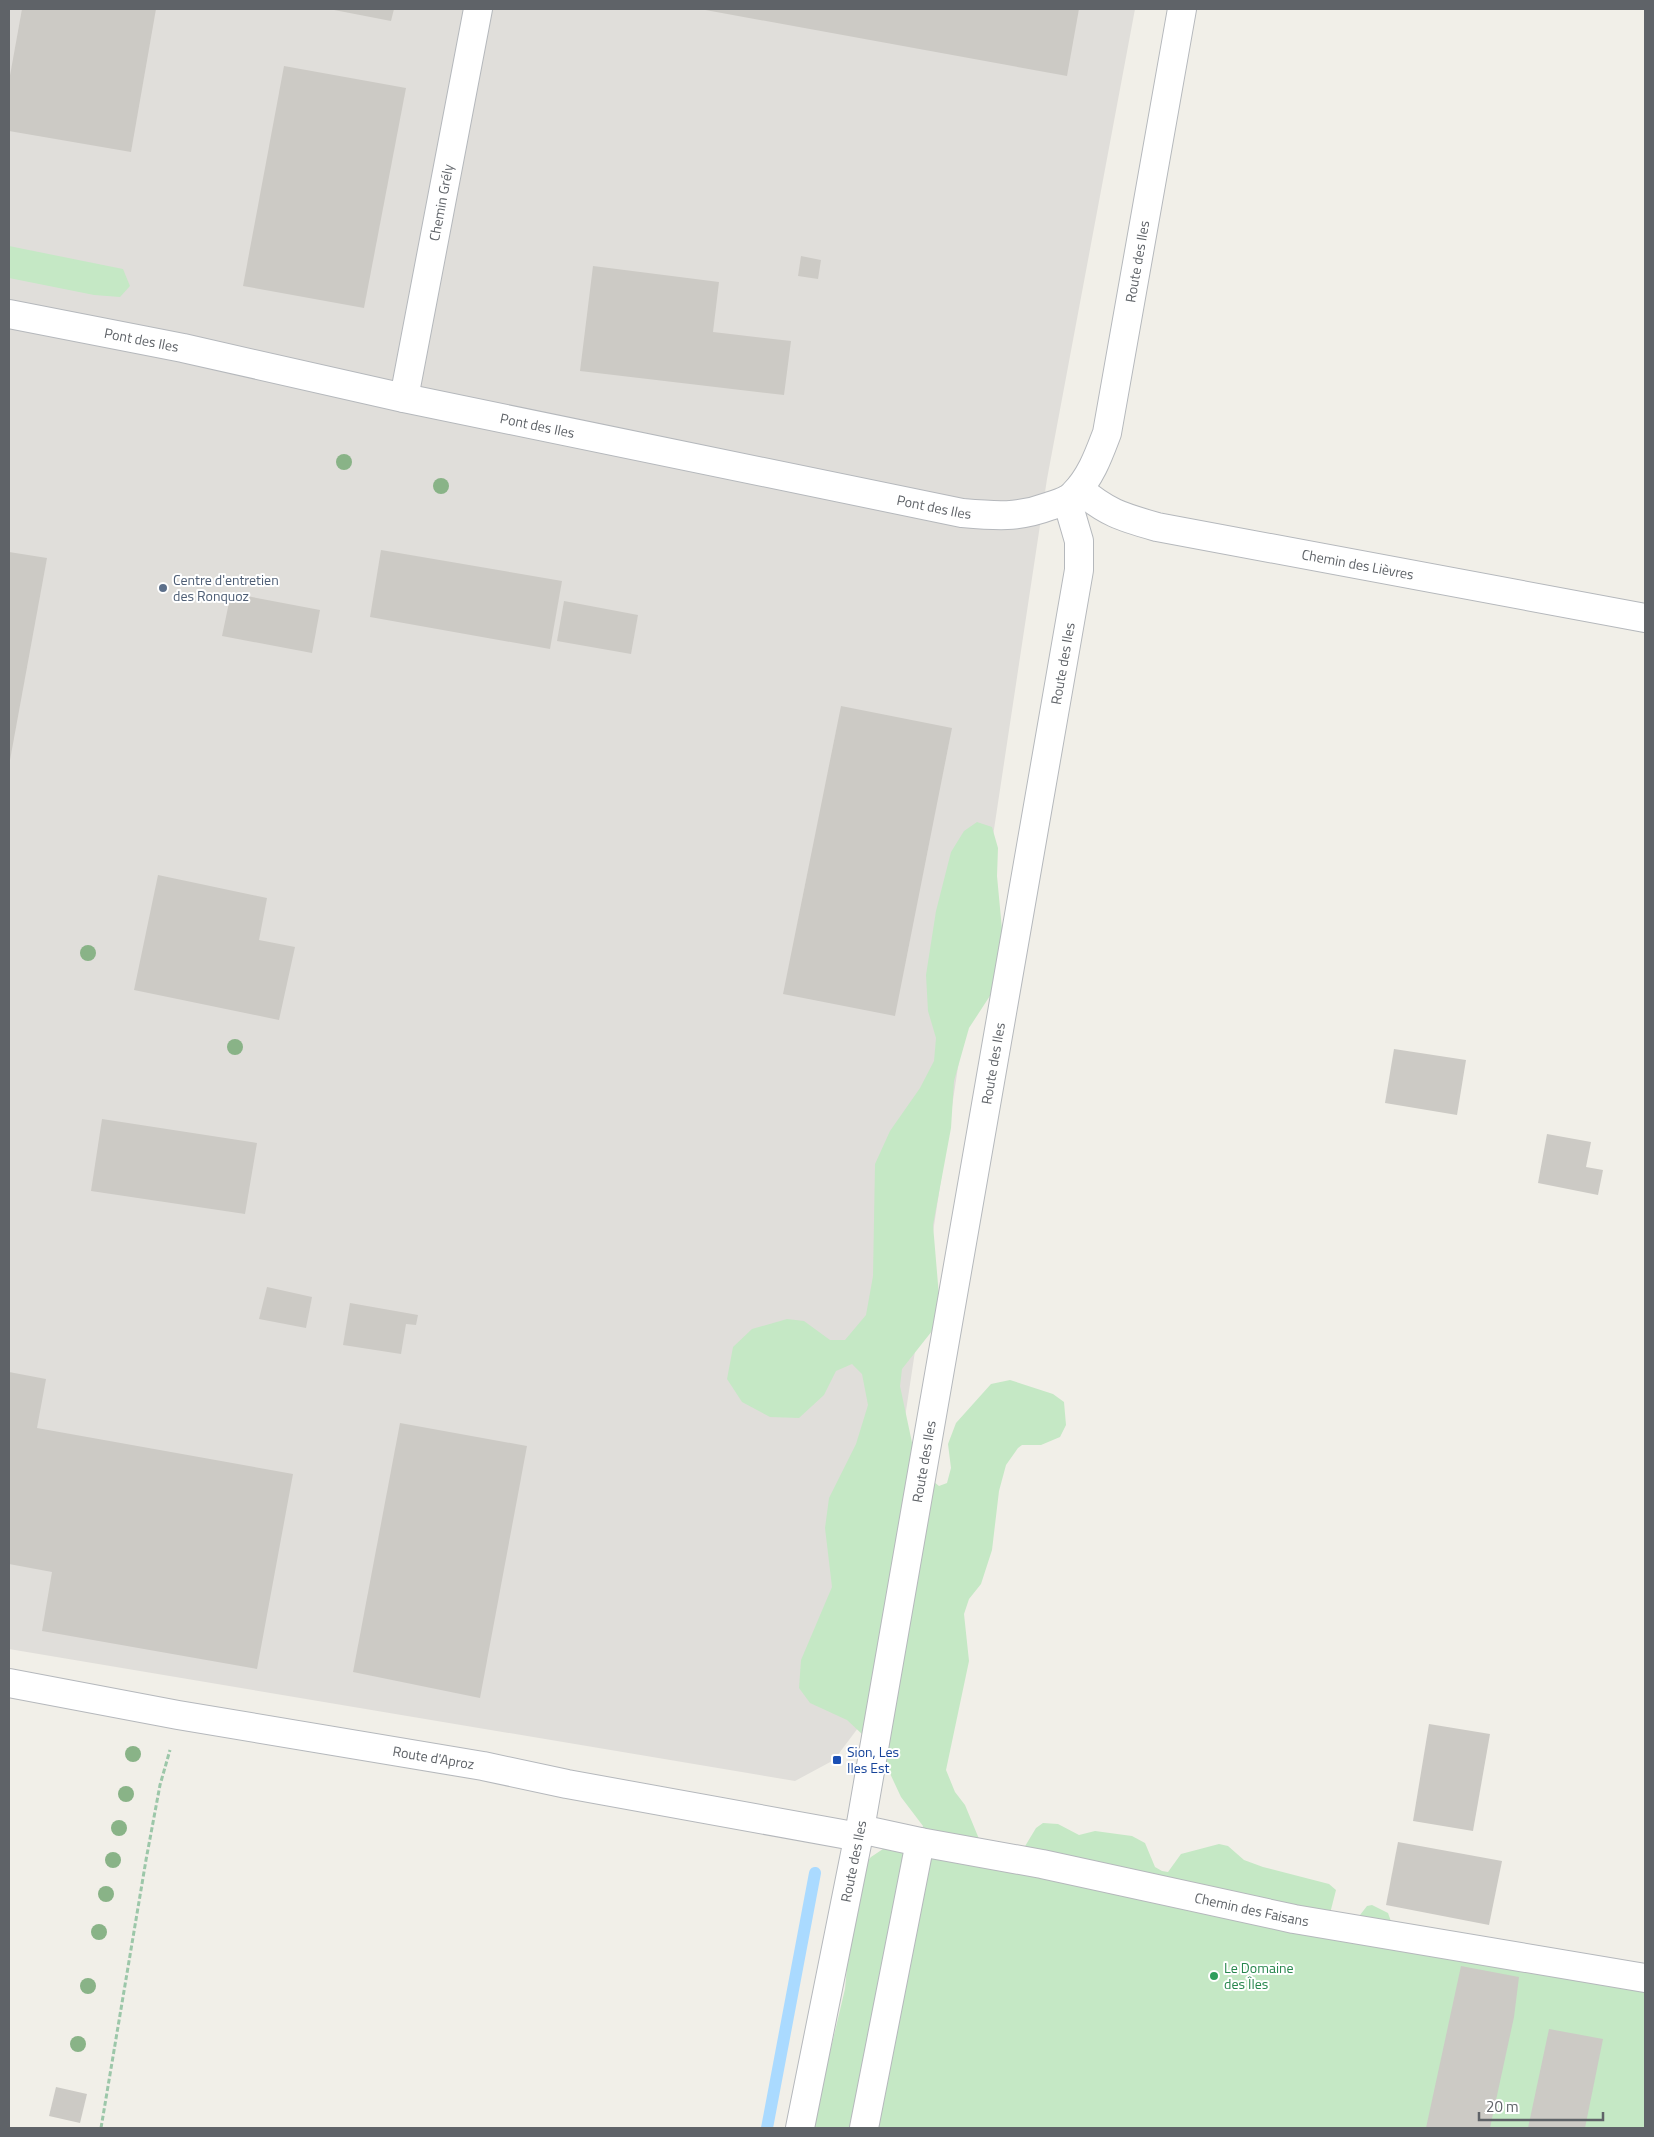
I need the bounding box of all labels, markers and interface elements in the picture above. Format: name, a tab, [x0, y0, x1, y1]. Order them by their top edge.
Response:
street label: Chemin Grély	[423, 162, 458, 243]
street label: Route des Iles	[1119, 219, 1154, 304]
street label: Pont des Iles	[103, 322, 181, 357]
street label: Pont des Iles	[498, 407, 577, 443]
street label: Pont des Iles	[895, 489, 972, 524]
street label: Chemin des Lièvres	[1300, 543, 1416, 585]
place label: Centre d'entretien des Ronquoz	[173, 569, 279, 606]
marker: Centre d'entretien des Ronquoz	[157, 582, 169, 594]
street label: Route des Iles	[1045, 621, 1080, 706]
street label: Route des Iles	[975, 1021, 1010, 1106]
street label: Route des Iles	[906, 1419, 941, 1504]
street label: Route d'Aproz	[391, 1740, 476, 1774]
place label: Sion, Les Iles Est	[847, 1741, 899, 1778]
marker: Sion, Les Iles Est	[831, 1754, 843, 1766]
street label: Route des Iles	[835, 1819, 871, 1904]
street label: Chemin des Faisans	[1193, 1887, 1310, 1931]
place label: Le Domaine des Îles	[1224, 1957, 1294, 1994]
marker: Le Domaine des Îles	[1208, 1970, 1220, 1982]
scale bar	[1479, 2090, 1603, 2122]
text: 20 m	[1486, 2095, 1519, 2118]

